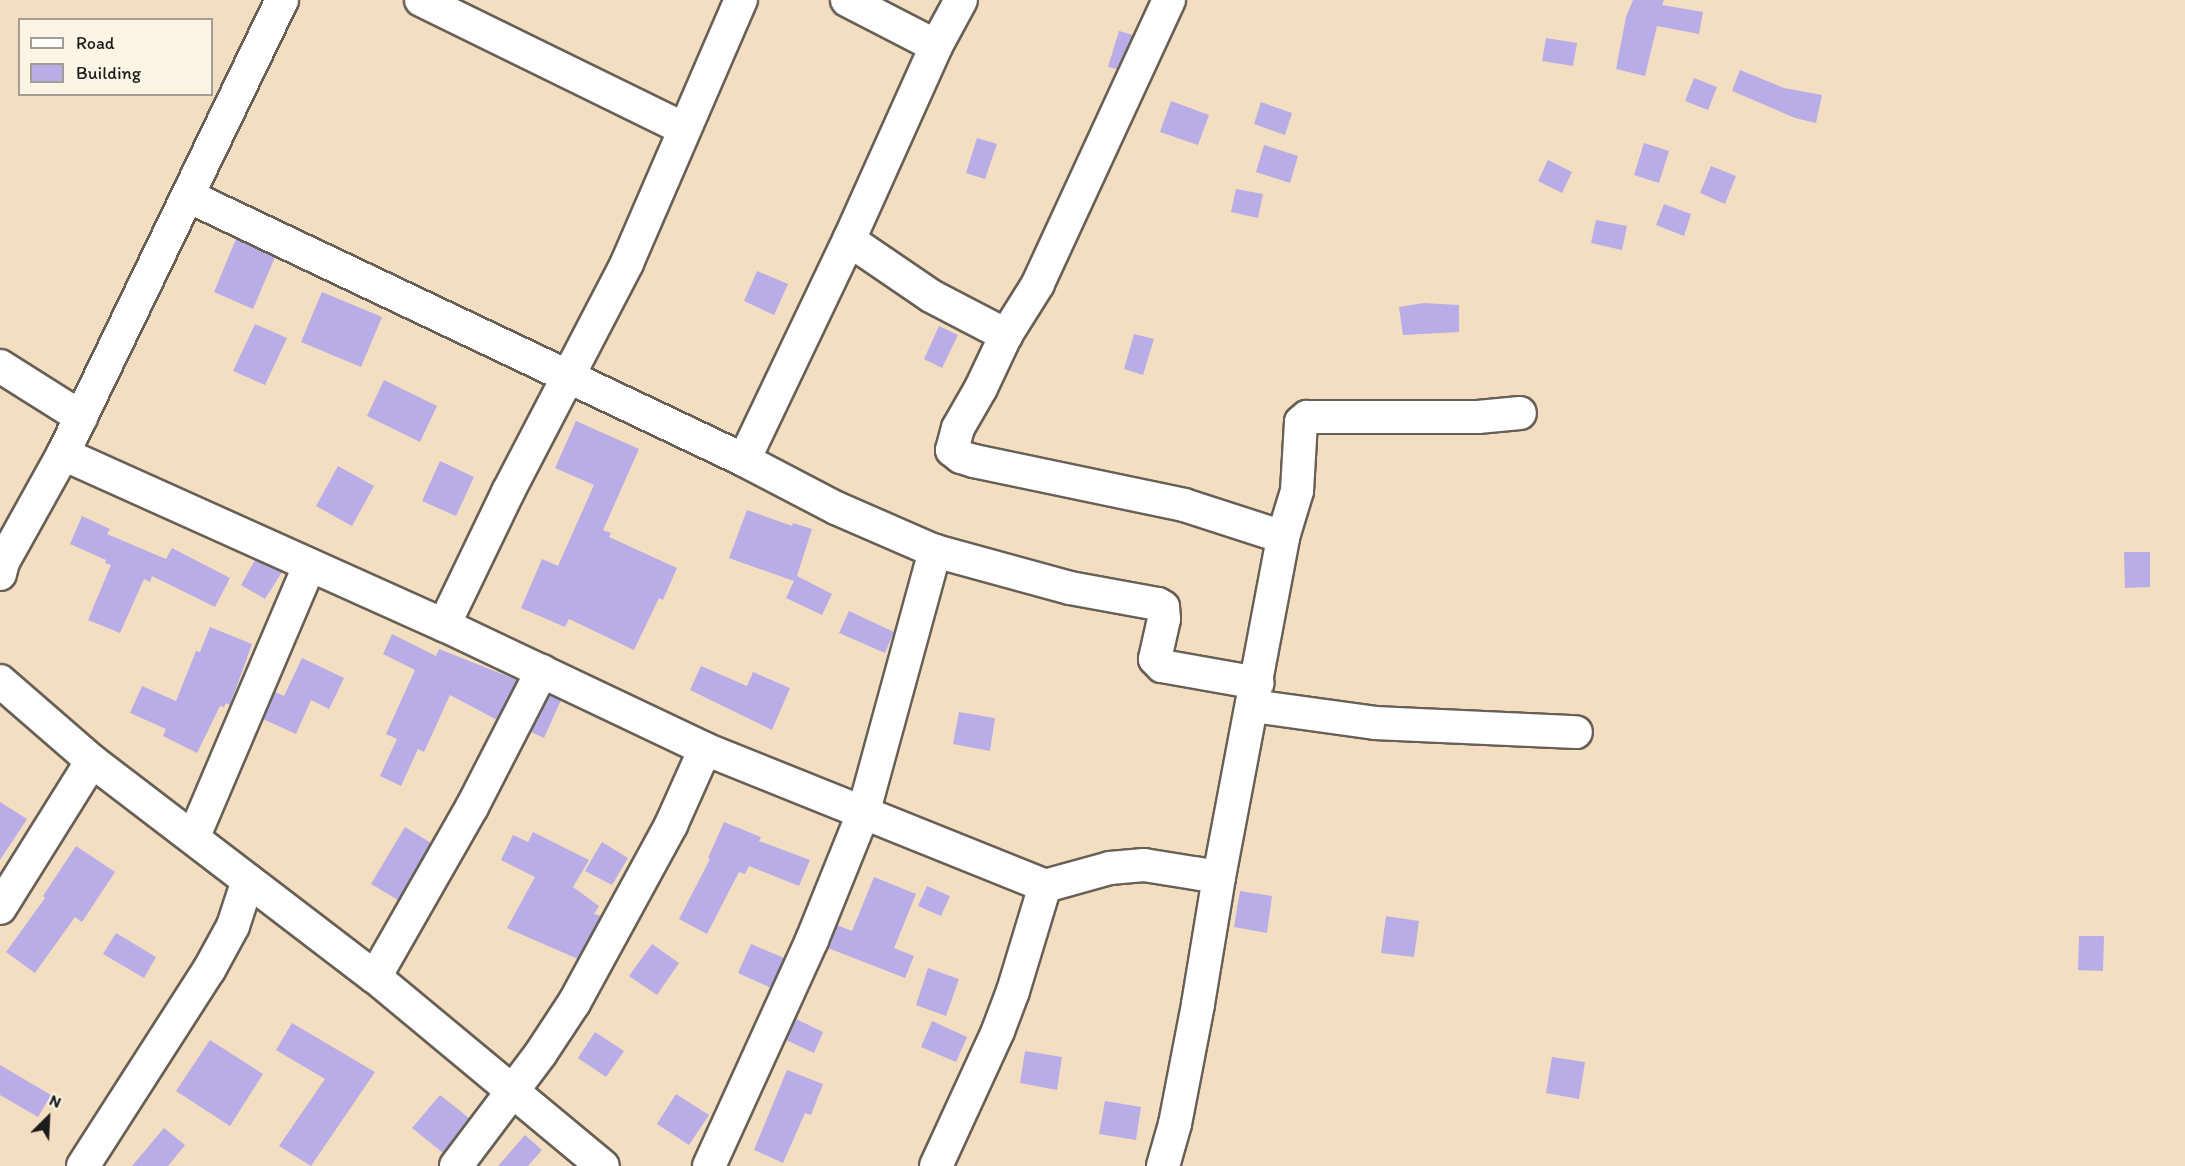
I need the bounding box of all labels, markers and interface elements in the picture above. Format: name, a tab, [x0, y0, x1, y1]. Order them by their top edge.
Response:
legend	[18, 18, 213, 96]
text: Road	[76, 32, 115, 54]
text: Building	[76, 62, 141, 84]
north arrow	[18, 1088, 78, 1148]
text: N	[47, 1090, 64, 1112]

